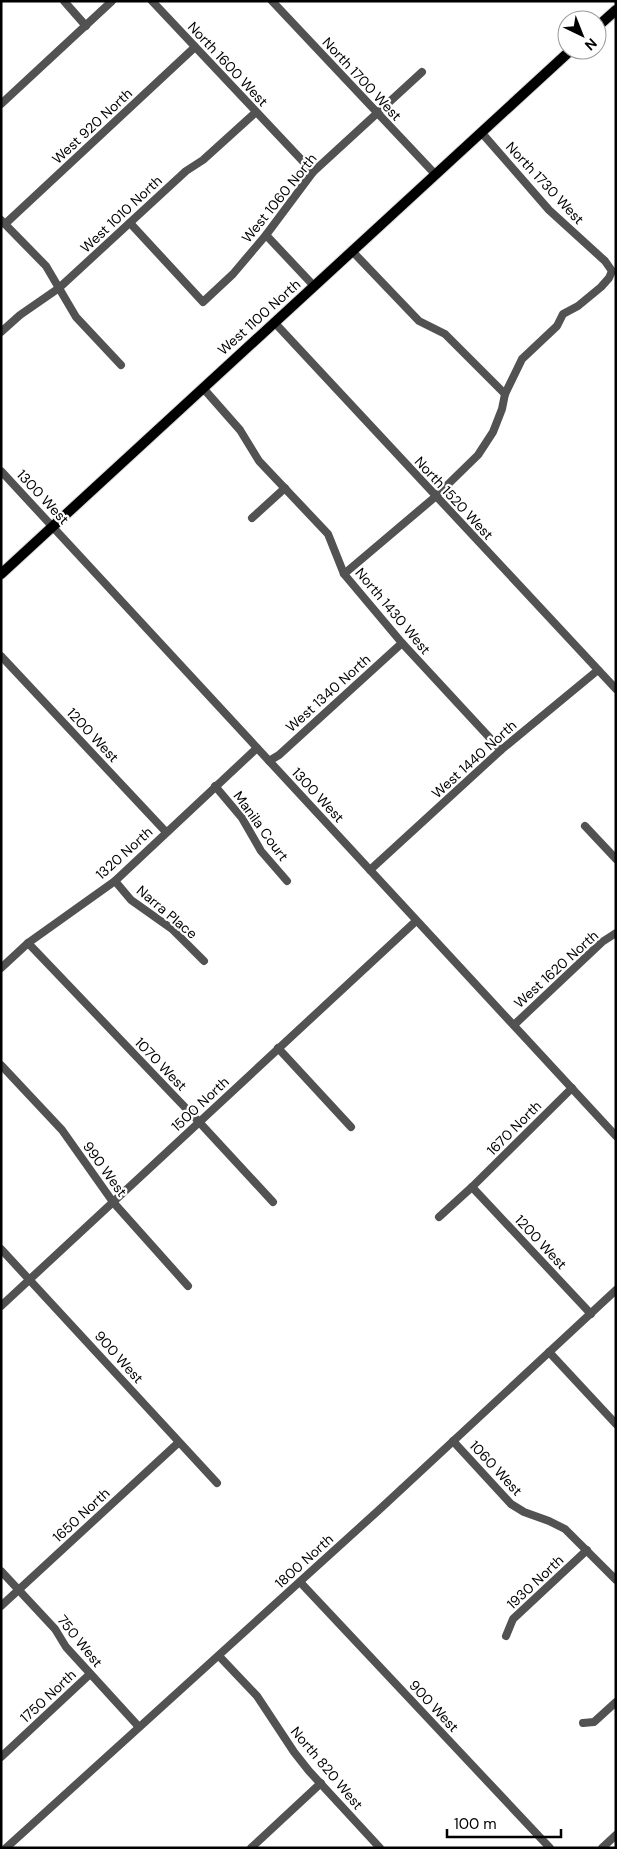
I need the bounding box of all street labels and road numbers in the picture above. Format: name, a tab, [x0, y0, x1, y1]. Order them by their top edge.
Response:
street label: North 1600 West	[184, 18, 272, 110]
street label: North 1700 West	[319, 33, 405, 125]
street label: West 920 North	[48, 84, 136, 168]
street label: North 1730 West	[502, 138, 588, 228]
street label: West 1060 North	[238, 150, 320, 246]
street label: West 1010 North	[76, 172, 166, 256]
street label: West 1100 North	[214, 275, 304, 359]
street label: North 1520 West	[411, 453, 497, 543]
street label: 1300 West	[13, 466, 73, 528]
street label: North 1430 West	[351, 564, 435, 658]
street label: West 1340 North	[282, 650, 374, 736]
street label: 1200 West	[63, 704, 123, 766]
street label: West 1440 North	[428, 716, 520, 802]
street label: 1300 West	[288, 764, 348, 826]
street label: Manila Court	[230, 787, 292, 865]
street label: 1320 North	[92, 823, 156, 883]
street label: Narra Place	[133, 881, 201, 943]
street label: West 1620 North	[510, 926, 602, 1012]
street label: 1070 West	[131, 1034, 191, 1094]
street label: 1500 North	[167, 1073, 233, 1135]
street label: 1670 North	[483, 1097, 545, 1159]
street label: 990 West	[79, 1138, 131, 1200]
street label: 1200 West	[511, 1211, 571, 1273]
street label: 900 West	[91, 1327, 147, 1387]
street label: 1060 West	[466, 1437, 526, 1499]
street label: 1650 North	[49, 1484, 113, 1546]
street label: 1800 North	[271, 1530, 337, 1592]
street label: 1930 North	[503, 1551, 567, 1613]
street label: 750 West	[54, 1611, 106, 1671]
street label: 1750 North	[16, 1666, 80, 1726]
street label: 900 West	[405, 1676, 463, 1736]
street label: North 820 West	[287, 1723, 367, 1813]

